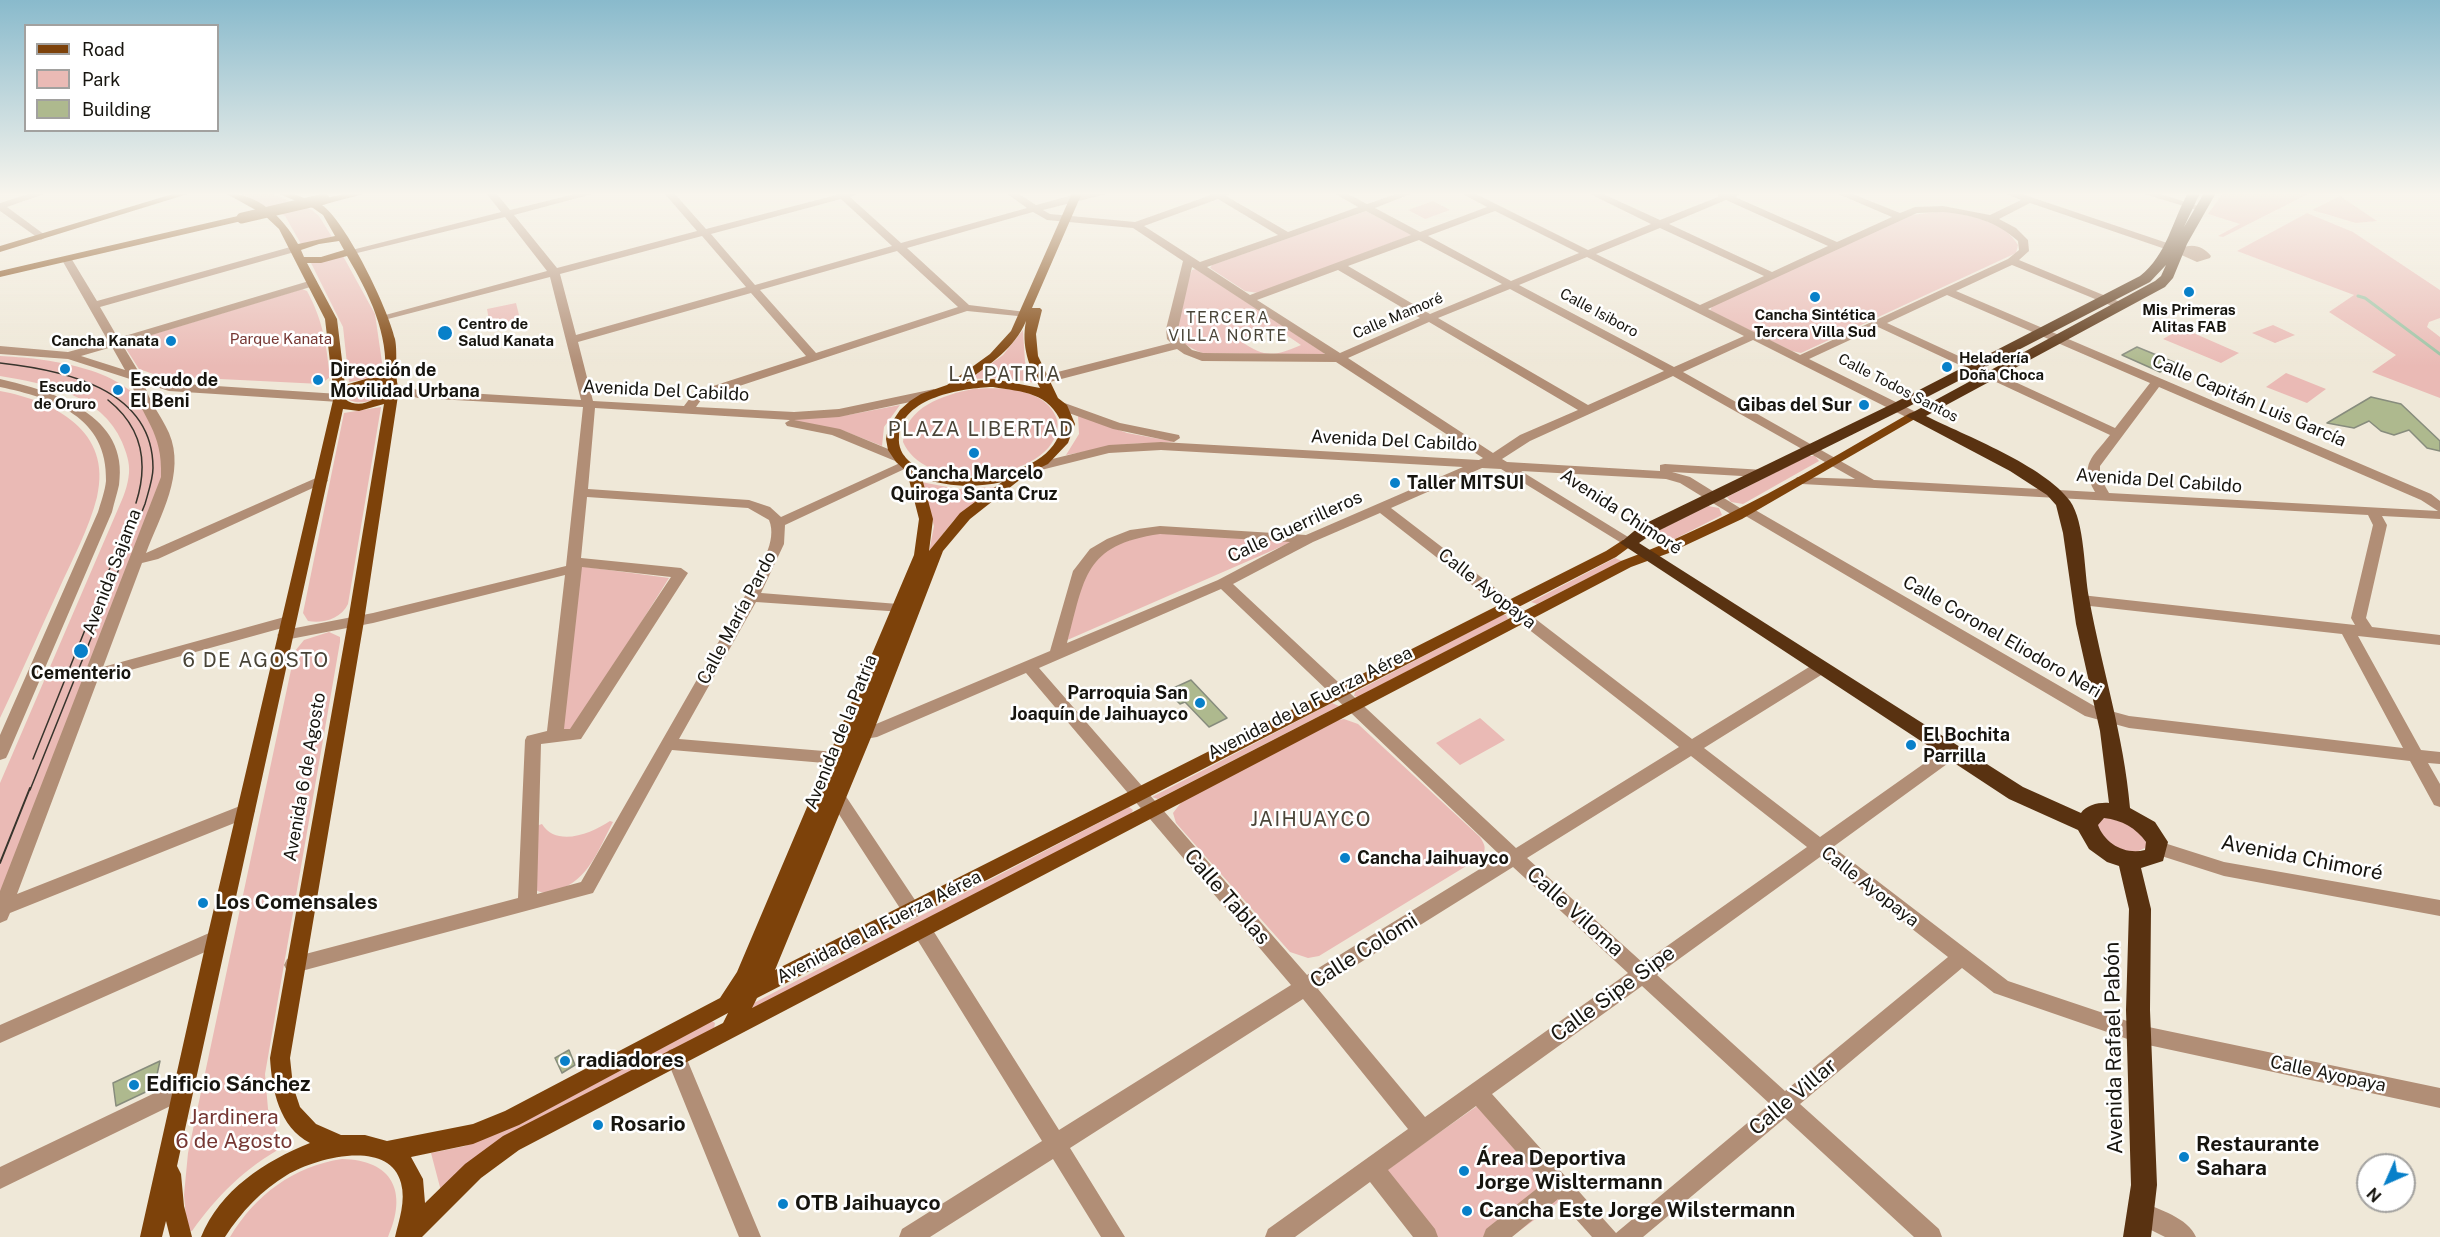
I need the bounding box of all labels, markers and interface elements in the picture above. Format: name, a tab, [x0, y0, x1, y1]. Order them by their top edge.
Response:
legend	[24, 24, 219, 132]
text: Road	[82, 39, 125, 60]
text: Park	[82, 69, 120, 90]
text: Building	[82, 99, 151, 120]
street label: Calle Isiboro	[1557, 285, 1641, 341]
marker: Mis Primeras Alitas FAB	[2182, 285, 2196, 299]
street label: Calle Mamoré	[1350, 289, 1446, 343]
marker: Cancha Sintética Tercera Villa Sud	[1808, 290, 1822, 304]
place label: Mis Primeras Alitas FAB	[2142, 301, 2236, 336]
place label: Cancha Sintética Tercera Villa Sud	[1754, 306, 1876, 341]
district label: TERCERA VILLA NORTE	[1168, 308, 1288, 346]
place label: Centro de Salud Kanata	[458, 315, 554, 350]
marker: Centro de Salud Kanata	[436, 324, 454, 342]
park label: Parque Kanata	[230, 330, 332, 348]
place label: Cancha Kanata	[51, 332, 159, 350]
marker: Cancha Kanata	[164, 334, 178, 348]
place label: Heladería Doña Choca	[1959, 349, 2044, 384]
street label: Calle Todos Santos	[1835, 350, 1961, 426]
street label: Calle Capitán Luis García	[2149, 350, 2349, 452]
place label: Dirección de Movilidad Urbana	[330, 359, 480, 401]
marker: Heladería Doña Choca	[1940, 360, 1954, 374]
marker: Escudo de Oruro	[58, 362, 72, 376]
district label: LA PATRIA	[948, 363, 1062, 387]
place label: Escudo de El Beni	[130, 369, 218, 412]
marker: Dirección de Movilidad Urbana	[311, 373, 325, 387]
street label: Avenida Del Cabildo	[582, 376, 750, 406]
place label: Escudo de Oruro	[34, 378, 96, 413]
marker: Escudo de El Beni	[111, 383, 125, 397]
place label: Gibas del Sur	[1737, 394, 1852, 416]
marker: Gibas del Sur	[1857, 398, 1871, 412]
district label: PLAZA LIBERTAD	[888, 418, 1074, 442]
street label: Avenida Del Cabildo	[1310, 426, 1478, 456]
marker: Cancha Marcelo Quiroga Santa Cruz	[967, 446, 981, 460]
place label: Cancha Marcelo Quiroga Santa Cruz	[890, 462, 1058, 504]
street label: Avenida Del Cabildo	[2075, 464, 2243, 498]
street label: Avenida Chimoré	[1556, 465, 1686, 559]
place label: Taller MITSUI	[1407, 472, 1524, 494]
marker: Taller MITSUI	[1388, 476, 1402, 490]
street label: Calle Guerrilleros	[1224, 486, 1366, 568]
street label: Avenida Sajama	[78, 506, 146, 638]
street label: Calle Ayopaya	[1434, 544, 1540, 634]
street label: Calle María Pardo	[693, 548, 781, 688]
street label: Calle Coronel Eliodoro Neri	[1899, 571, 2105, 703]
marker: Cementerio	[72, 642, 90, 660]
street label: Avenida de la Fuerza Aérea	[1204, 642, 1416, 764]
district label: 6 DE AGOSTO	[182, 649, 330, 673]
street label: Avenida de la Patria	[800, 651, 882, 813]
place label: Cementerio	[31, 662, 131, 684]
place label: Parroquia San Joaquín de Jaihuayco	[1010, 682, 1188, 724]
street label: Avenida 6 de Agosto	[280, 691, 330, 863]
marker: Parroquia San Joaquín de Jaihuayco	[1193, 696, 1207, 710]
place label: El Bochita Parrilla	[1923, 724, 2010, 766]
marker: El Bochita Parrilla	[1904, 738, 1918, 752]
district label: JAIHUAYCO	[1250, 808, 1372, 832]
street label: Avenida Chimoré	[2219, 830, 2385, 886]
street label: Calle Ayopaya	[1817, 842, 1923, 932]
street label: Calle Tablas	[1179, 844, 1275, 950]
place label: Cancha Jaihuayco	[1357, 847, 1509, 869]
marker: Cancha Jaihuayco	[1338, 851, 1352, 865]
street label: Calle Viloma	[1521, 862, 1629, 962]
street label: Avenida de la Fuerza Aérea	[773, 866, 985, 988]
place label: Los Comensales	[215, 890, 378, 916]
marker: Los Comensales	[196, 896, 210, 910]
street label: Calle Colomi	[1306, 908, 1422, 994]
street label: Calle Sipe Sipe	[1546, 940, 1680, 1048]
street label: Avenida Rafael Pabón	[2100, 942, 2128, 1154]
place label: radiadores	[577, 1048, 684, 1074]
street label: Calle Ayopaya	[2268, 1051, 2388, 1097]
street label: Calle Villar	[1744, 1053, 1842, 1141]
marker: radiadores	[558, 1054, 572, 1068]
place label: Edificio Sánchez	[146, 1072, 310, 1098]
marker: Edificio Sánchez	[127, 1078, 141, 1092]
park label: Jardinera 6 de Agosto	[176, 1105, 292, 1155]
place label: Rosario	[610, 1112, 686, 1138]
marker: Rosario	[591, 1118, 605, 1132]
place label: Restaurante Sahara	[2196, 1132, 2319, 1182]
place label: Área Deportiva Jorge Wisltermann	[1476, 1146, 1663, 1196]
marker: Restaurante Sahara	[2177, 1150, 2191, 1164]
north arrow	[2356, 1153, 2416, 1213]
marker: Área Deportiva Jorge Wisltermann	[1457, 1164, 1471, 1178]
text: N	[2363, 1184, 2385, 1206]
place label: OTB Jaihuayco	[795, 1191, 941, 1217]
marker: OTB Jaihuayco	[776, 1197, 790, 1211]
place label: Cancha Este Jorge Wilstermann	[1479, 1198, 1795, 1224]
marker: Cancha Este Jorge Wilstermann	[1460, 1204, 1474, 1218]

